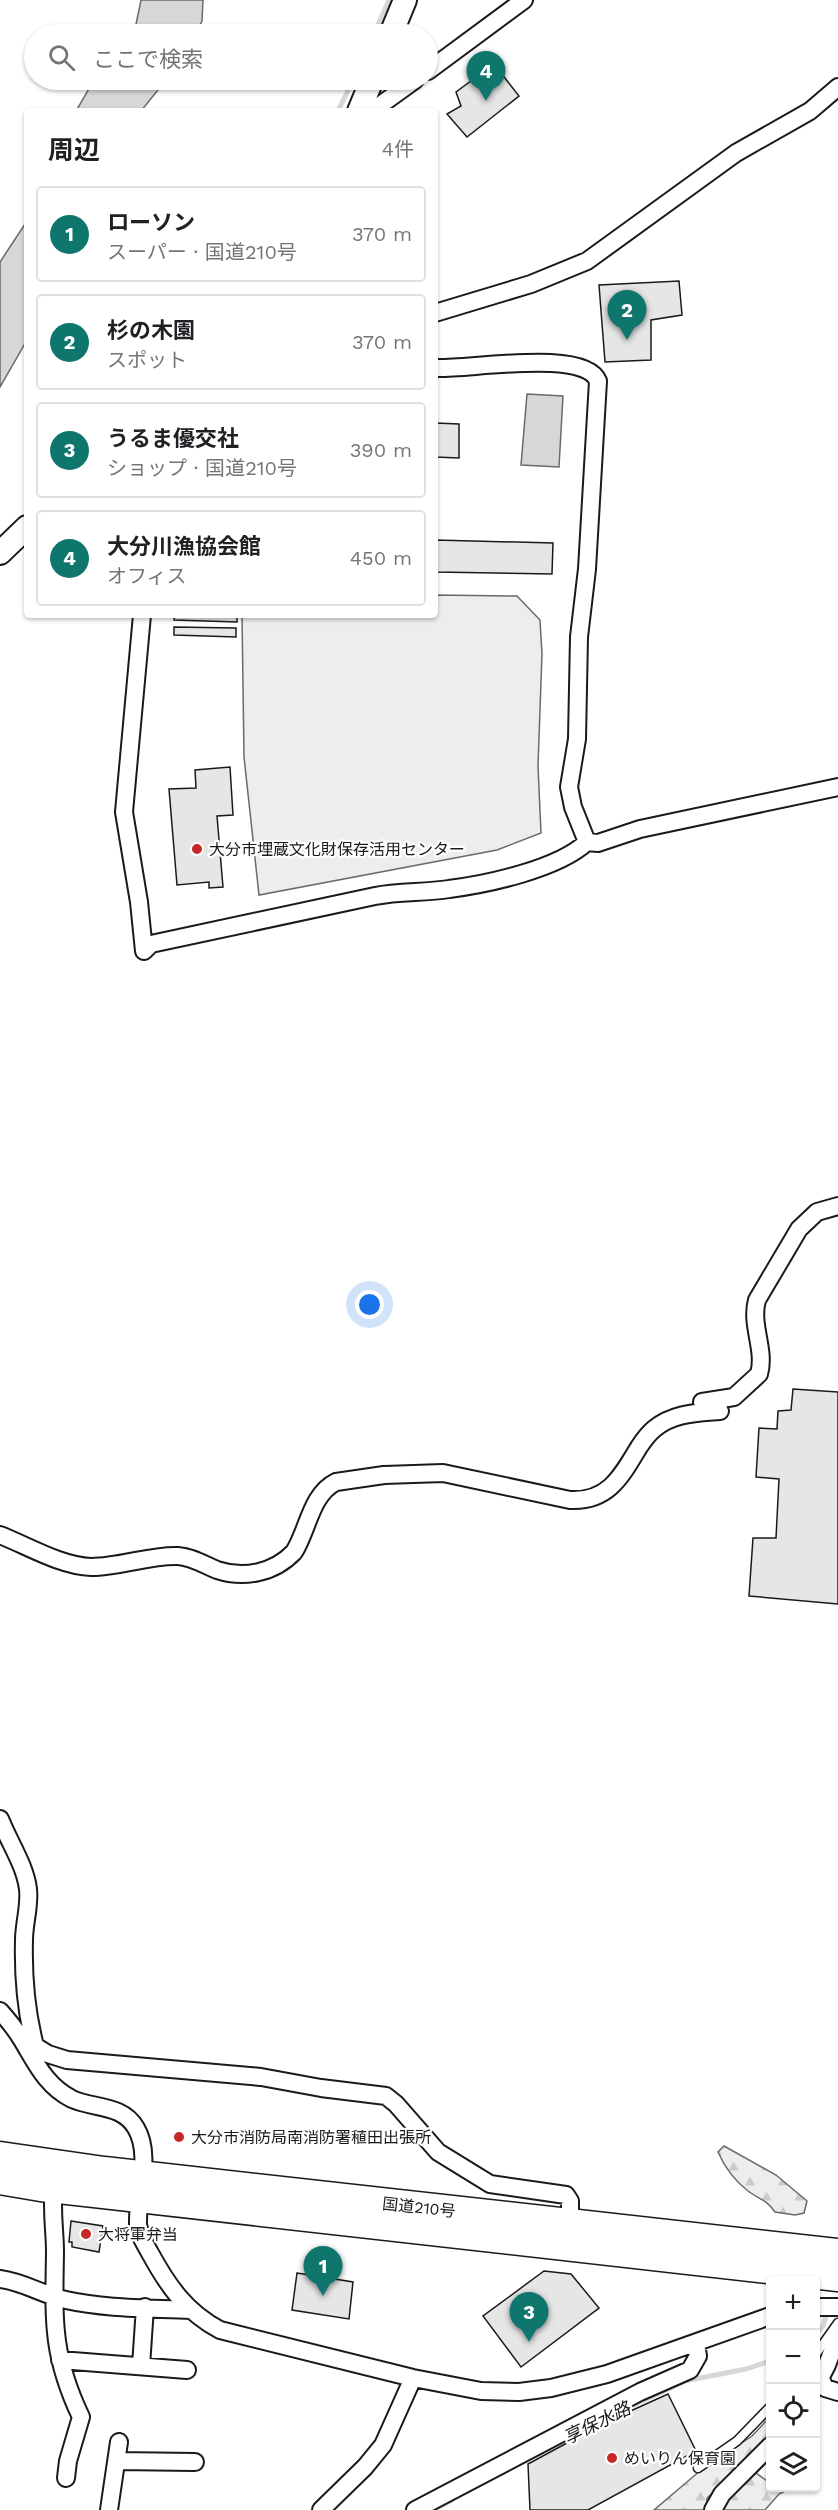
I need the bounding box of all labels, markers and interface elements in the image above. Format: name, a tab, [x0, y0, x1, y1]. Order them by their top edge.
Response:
search box	[24, 24, 438, 90]
icon: search	[45, 41, 78, 74]
text: ここで検索	[93, 47, 203, 72]
pin: 4	[466, 51, 506, 101]
text: 周辺	[48, 135, 100, 165]
text: 4件	[382, 137, 414, 161]
text: ローソン	[107, 210, 195, 235]
text: 1	[65, 222, 74, 246]
text: 370 m	[352, 222, 412, 246]
text: スーパー · 国道210号	[107, 240, 297, 264]
pin: 2	[608, 290, 646, 340]
text: 杉の木園	[107, 318, 195, 343]
text: 2	[64, 330, 75, 354]
text: 370 m	[352, 330, 412, 354]
text: スポット	[107, 348, 187, 372]
text: うるま優交社	[107, 426, 239, 451]
text: 3	[64, 438, 75, 462]
text: 390 m	[350, 438, 412, 462]
text: ショップ · 国道210号	[107, 456, 297, 480]
text: 大分川漁協会館	[107, 534, 261, 559]
text: 4	[63, 546, 76, 570]
text: 450 m	[350, 546, 412, 570]
text: オフィス	[107, 564, 187, 588]
place label: 大分市埋蔵文化財保存活用センター	[209, 840, 465, 859]
marker: 大分市埋蔵文化財保存活用センター	[190, 842, 204, 856]
your location	[355, 1290, 384, 1319]
place label: 大分市消防局南消防署稙田出張所	[191, 2128, 431, 2147]
marker: 大分市消防局南消防署稙田出張所	[172, 2130, 186, 2144]
street label: 国道210号	[381, 2194, 457, 2221]
place label: 大将軍弁当	[98, 2225, 178, 2244]
marker: 大将軍弁当	[79, 2227, 93, 2241]
pin: 1	[304, 2246, 342, 2296]
map controls	[766, 2276, 820, 2492]
button: +	[766, 2276, 820, 2330]
pin: 3	[510, 2292, 548, 2342]
button: −	[766, 2330, 820, 2384]
button: locate	[766, 2384, 820, 2438]
water label: 享保水路	[560, 2396, 636, 2448]
button: layers	[766, 2438, 820, 2492]
place label: めいりん保育園	[624, 2449, 736, 2468]
marker: めいりん保育園	[605, 2451, 619, 2465]

